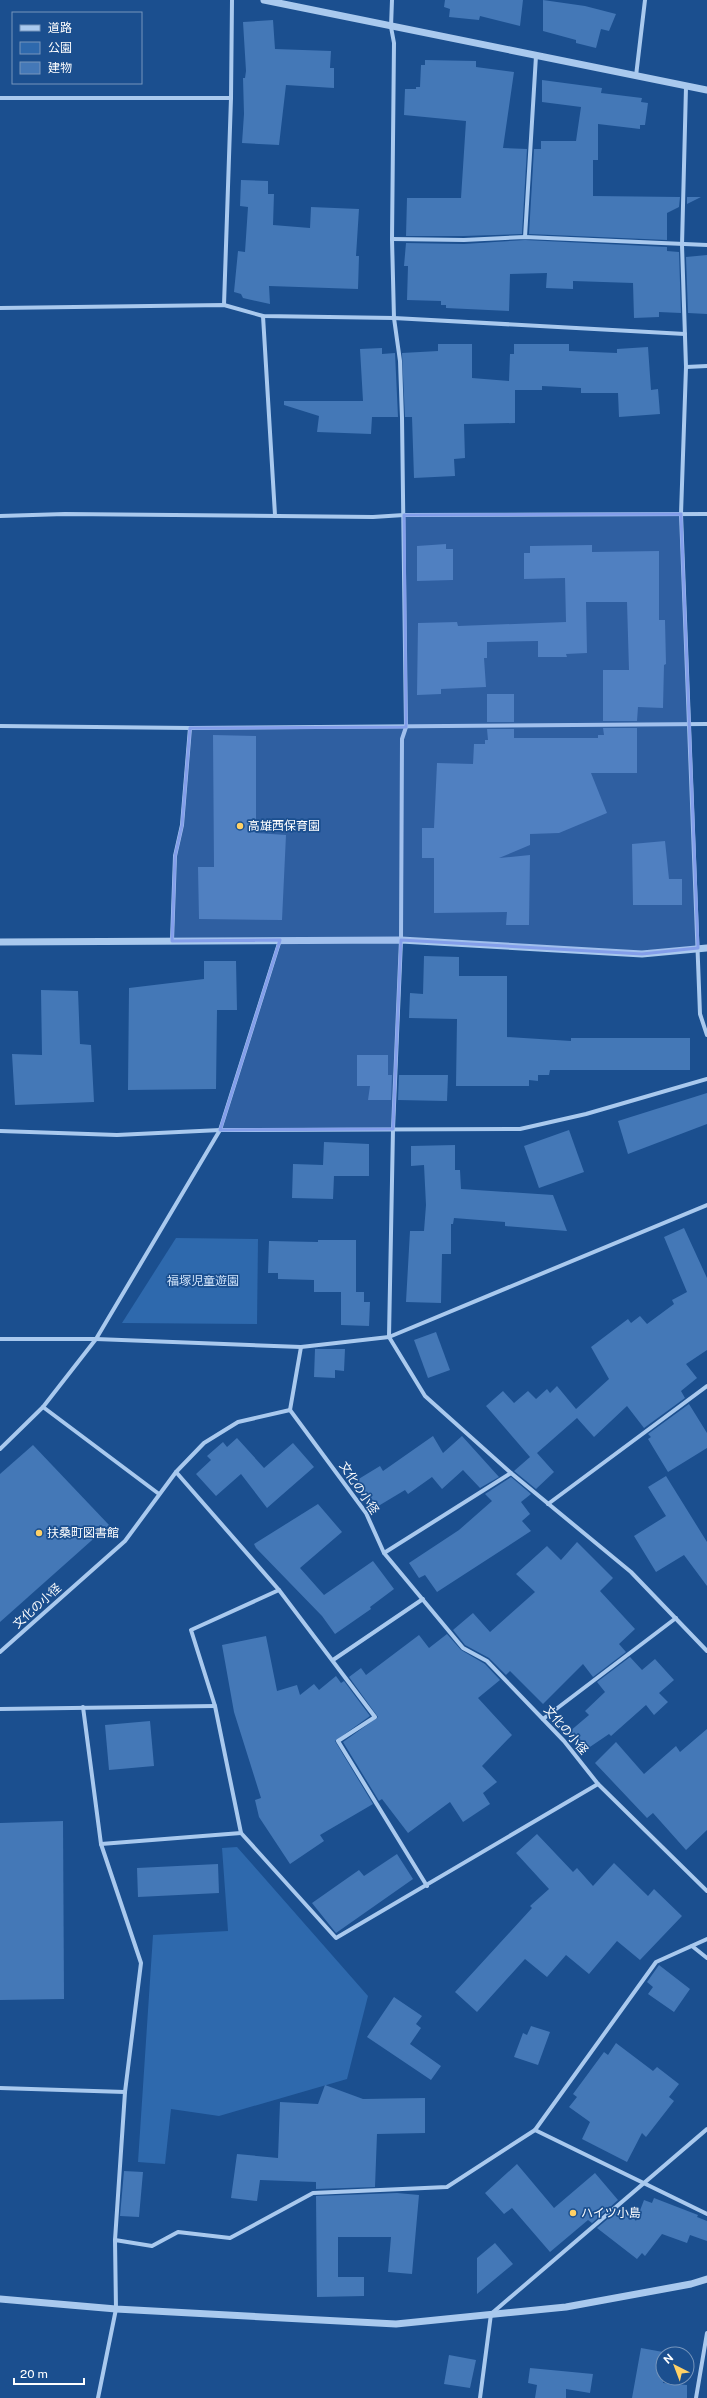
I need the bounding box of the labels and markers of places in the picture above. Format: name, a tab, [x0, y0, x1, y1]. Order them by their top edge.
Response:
place label: 高雄西保育園	[248, 819, 320, 833]
marker: 高雄西保育園	[235, 821, 245, 831]
place label: 扶桑町図書館	[47, 1526, 119, 1540]
marker: 扶桑町図書館	[34, 1528, 44, 1538]
place label: ハイツ小島	[581, 2206, 641, 2220]
marker: ハイツ小島	[568, 2208, 578, 2218]

